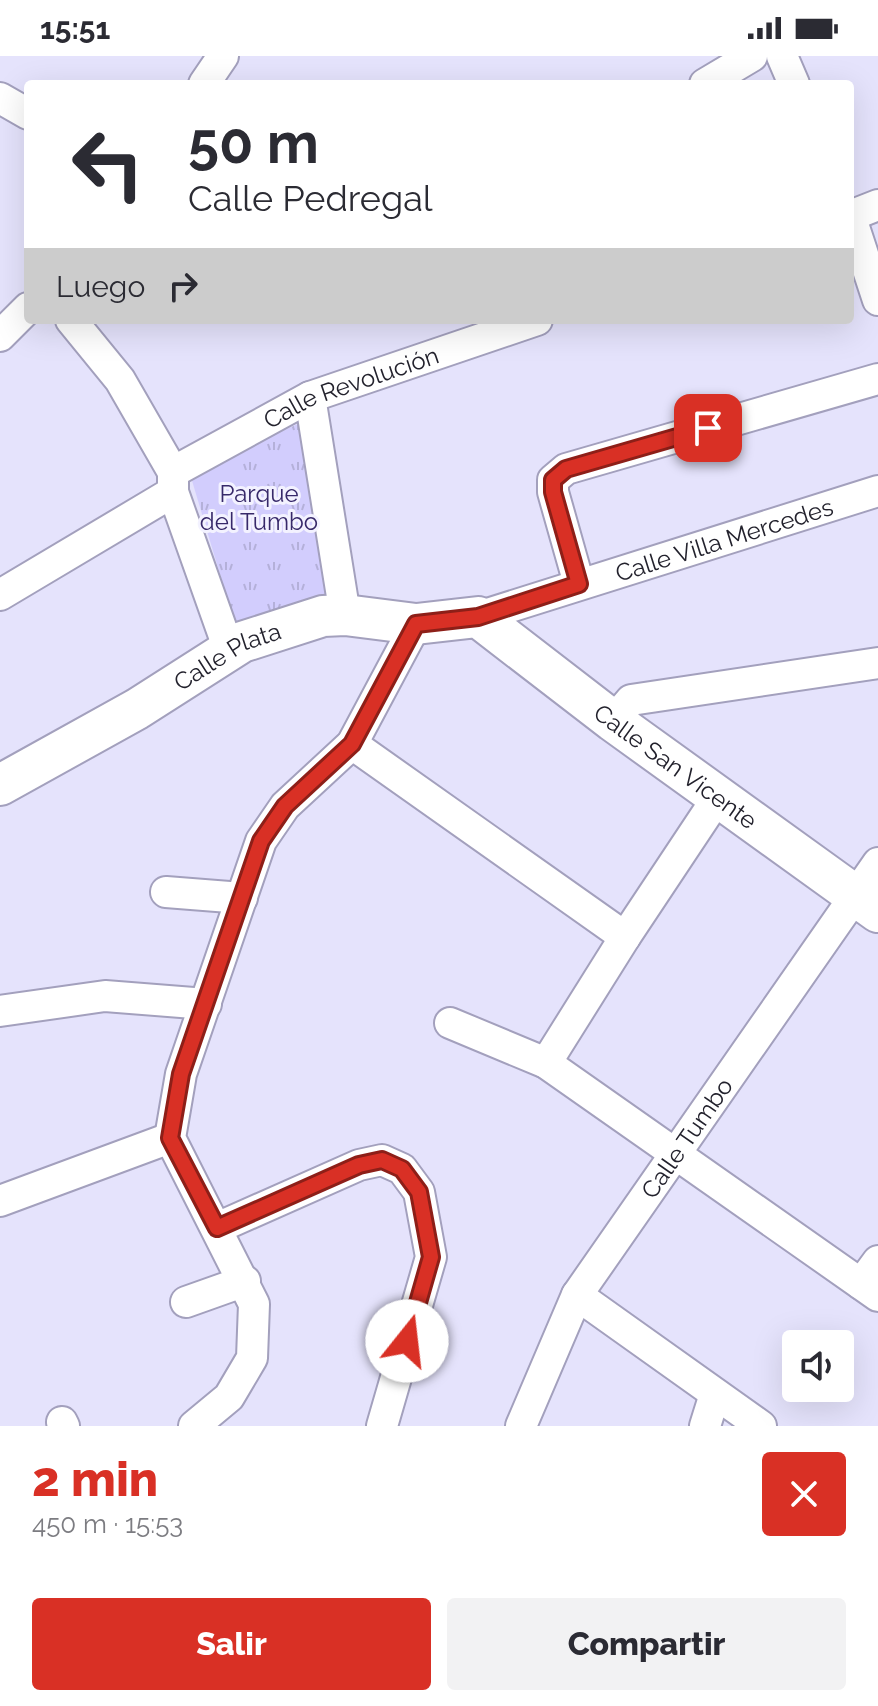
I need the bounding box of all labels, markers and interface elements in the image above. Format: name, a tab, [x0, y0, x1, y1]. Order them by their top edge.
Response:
text: 15:51	[40, 11, 110, 46]
text: 50 m	[188, 110, 319, 176]
icon: left	[56, 112, 160, 216]
text: Calle Pedregal	[188, 177, 433, 219]
icon: right	[161, 264, 205, 308]
text: Luego	[56, 269, 145, 304]
street label: Calle Revolución	[258, 340, 442, 434]
pin	[674, 394, 742, 462]
icon: arrive	[686, 406, 730, 450]
park label: Parque del Tumbo	[200, 479, 318, 536]
street label: Calle Villa Mercedes	[612, 492, 837, 587]
street label: Calle Plata	[168, 616, 285, 696]
street label: Calle San Vicente	[588, 697, 763, 835]
street label: Calle Tumbo	[635, 1072, 738, 1204]
position arrow	[365, 1299, 449, 1383]
map controls	[782, 1330, 854, 1402]
button: sound	[782, 1330, 854, 1402]
text: 2 min	[32, 1451, 158, 1507]
button: close	[762, 1452, 846, 1536]
text: 450 m · 15:53	[32, 1509, 183, 1539]
button: Salir	[32, 1598, 431, 1690]
button: Compartir	[447, 1598, 846, 1690]

